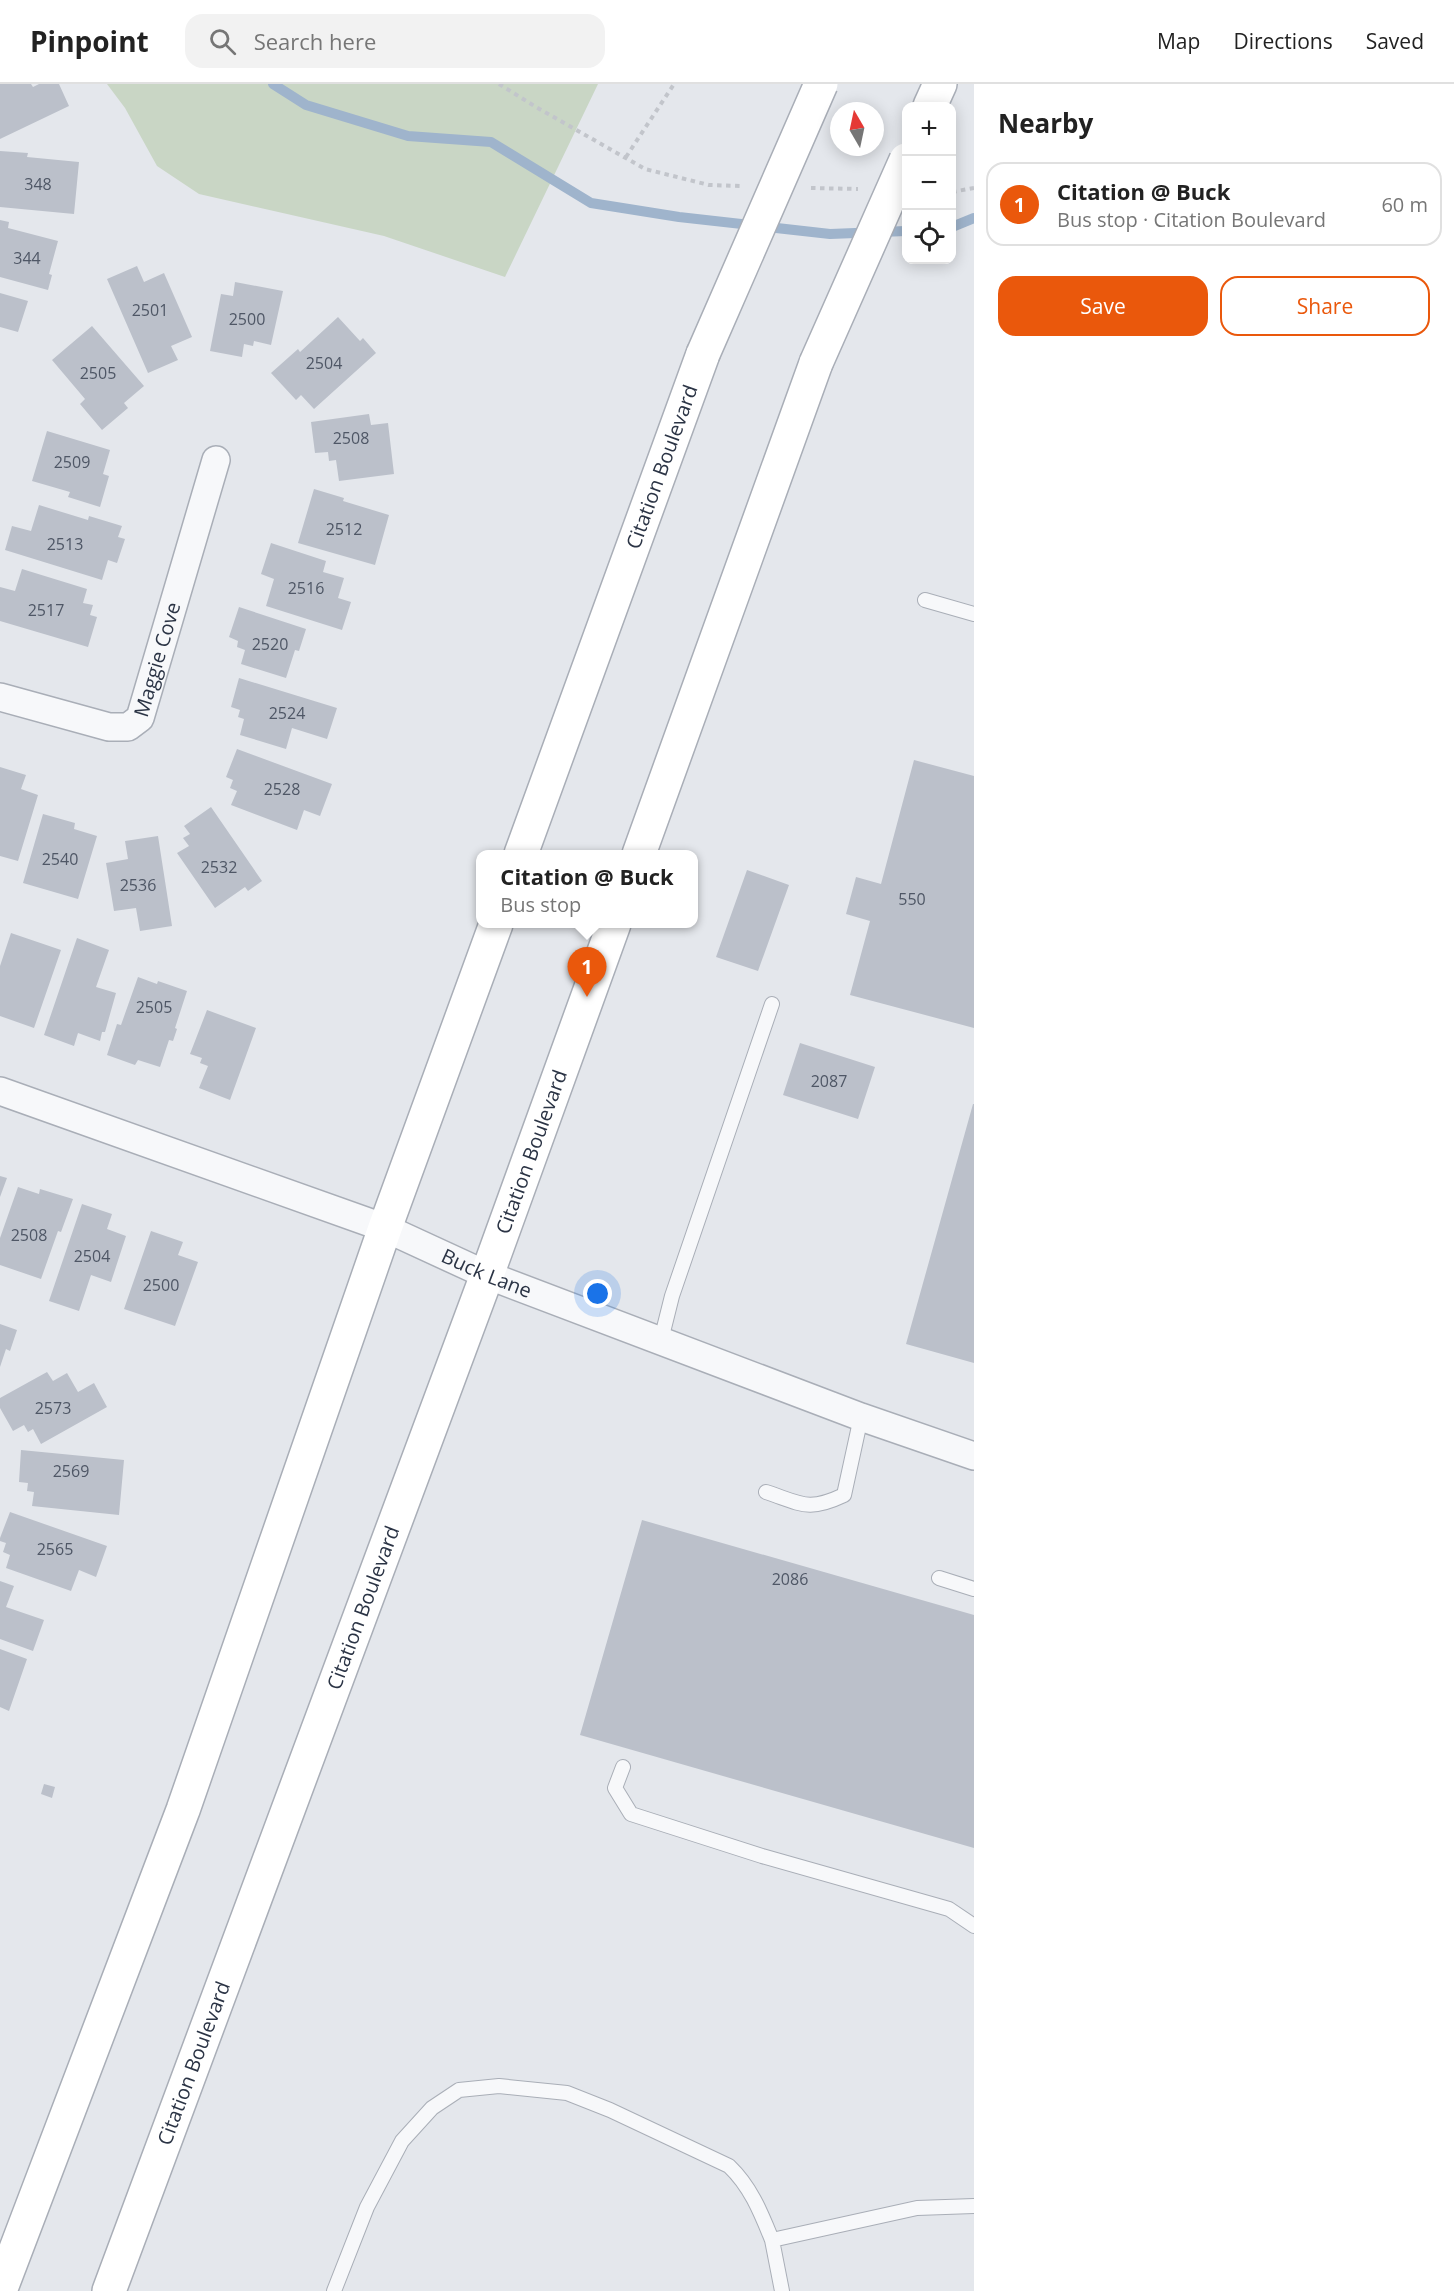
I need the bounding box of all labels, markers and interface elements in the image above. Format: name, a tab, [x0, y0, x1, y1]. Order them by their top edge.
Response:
search box	[185, 14, 605, 68]
text: Pinpoint	[30, 22, 149, 60]
icon: search	[206, 25, 239, 58]
text: Search here	[254, 26, 376, 56]
text: Map	[1157, 27, 1200, 55]
text: Directions	[1233, 27, 1333, 55]
text: Saved	[1366, 27, 1424, 55]
north arrow	[830, 102, 884, 156]
map controls	[902, 102, 956, 264]
button: +	[902, 102, 956, 156]
text: Nearby	[998, 105, 1093, 141]
button: −	[902, 156, 956, 210]
house number: 348	[24, 173, 52, 195]
text: Citation @ Buck	[1057, 176, 1230, 206]
text: 1	[1014, 191, 1025, 218]
text: 60 m	[1381, 191, 1428, 218]
text: Bus stop · Citation Boulevard	[1057, 206, 1326, 233]
button: locate	[902, 210, 956, 264]
house number: 344	[13, 247, 41, 269]
button: Save	[998, 276, 1208, 336]
button: Share	[1220, 276, 1430, 336]
house number: 2501	[132, 299, 168, 321]
house number: 2500	[229, 308, 265, 330]
house number: 2504	[306, 352, 342, 374]
house number: 2505	[80, 362, 116, 384]
street label: Citation Boulevard	[619, 381, 704, 552]
house number: 2508	[333, 427, 369, 449]
house number: 2509	[54, 451, 90, 473]
house number: 2512	[326, 518, 362, 540]
house number: 2513	[47, 533, 83, 555]
house number: 2516	[288, 577, 324, 599]
house number: 2517	[28, 599, 64, 621]
street label: Maggie Cove	[127, 599, 186, 720]
house number: 2520	[252, 633, 288, 655]
house number: 2524	[269, 702, 305, 724]
house number: 2528	[264, 778, 300, 800]
house number: 2540	[42, 848, 78, 870]
popup	[476, 850, 698, 928]
house number: 2532	[201, 856, 237, 878]
text: Citation @ Buck	[500, 861, 674, 891]
house number: 2536	[120, 874, 156, 896]
house number: 550	[898, 888, 926, 910]
text: Bus stop	[500, 891, 581, 918]
pin: 1	[568, 948, 606, 997]
house number: 2505	[136, 996, 172, 1018]
street label: Citation Boulevard	[489, 1066, 573, 1237]
house number: 2087	[811, 1070, 847, 1092]
house number: 2508	[11, 1224, 47, 1246]
street label: Buck Lane	[437, 1242, 536, 1304]
house number: 2504	[74, 1245, 110, 1267]
house number: 2500	[143, 1274, 179, 1296]
your location	[583, 1279, 612, 1308]
house number: 2573	[35, 1397, 71, 1419]
house number: 2569	[53, 1460, 89, 1482]
street label: Citation Boulevard	[320, 1522, 405, 1693]
house number: 2565	[37, 1538, 73, 1560]
house number: 2086	[772, 1568, 808, 1590]
street label: Citation Boulevard	[150, 1977, 236, 2149]

